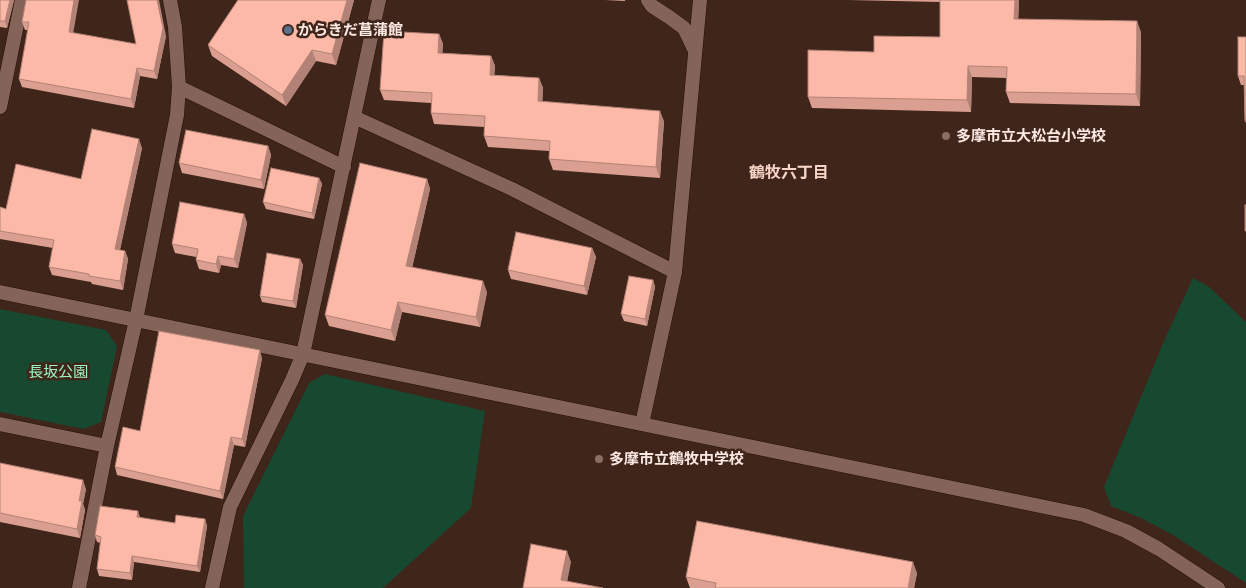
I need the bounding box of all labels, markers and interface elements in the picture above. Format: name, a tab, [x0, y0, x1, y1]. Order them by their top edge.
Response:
place label: からきだ菖蒲館	[298, 21, 403, 39]
marker: からきだ菖蒲館	[282, 24, 294, 36]
place label: 多摩市立大松台小学校	[956, 127, 1106, 145]
marker: 多摩市立大松台小学校	[940, 130, 952, 142]
district label: 鶴牧六丁目	[749, 163, 829, 183]
park label: 長坂公園	[28, 363, 88, 381]
place label: 多摩市立鶴牧中学校	[609, 450, 744, 468]
marker: 多摩市立鶴牧中学校	[593, 453, 605, 465]

